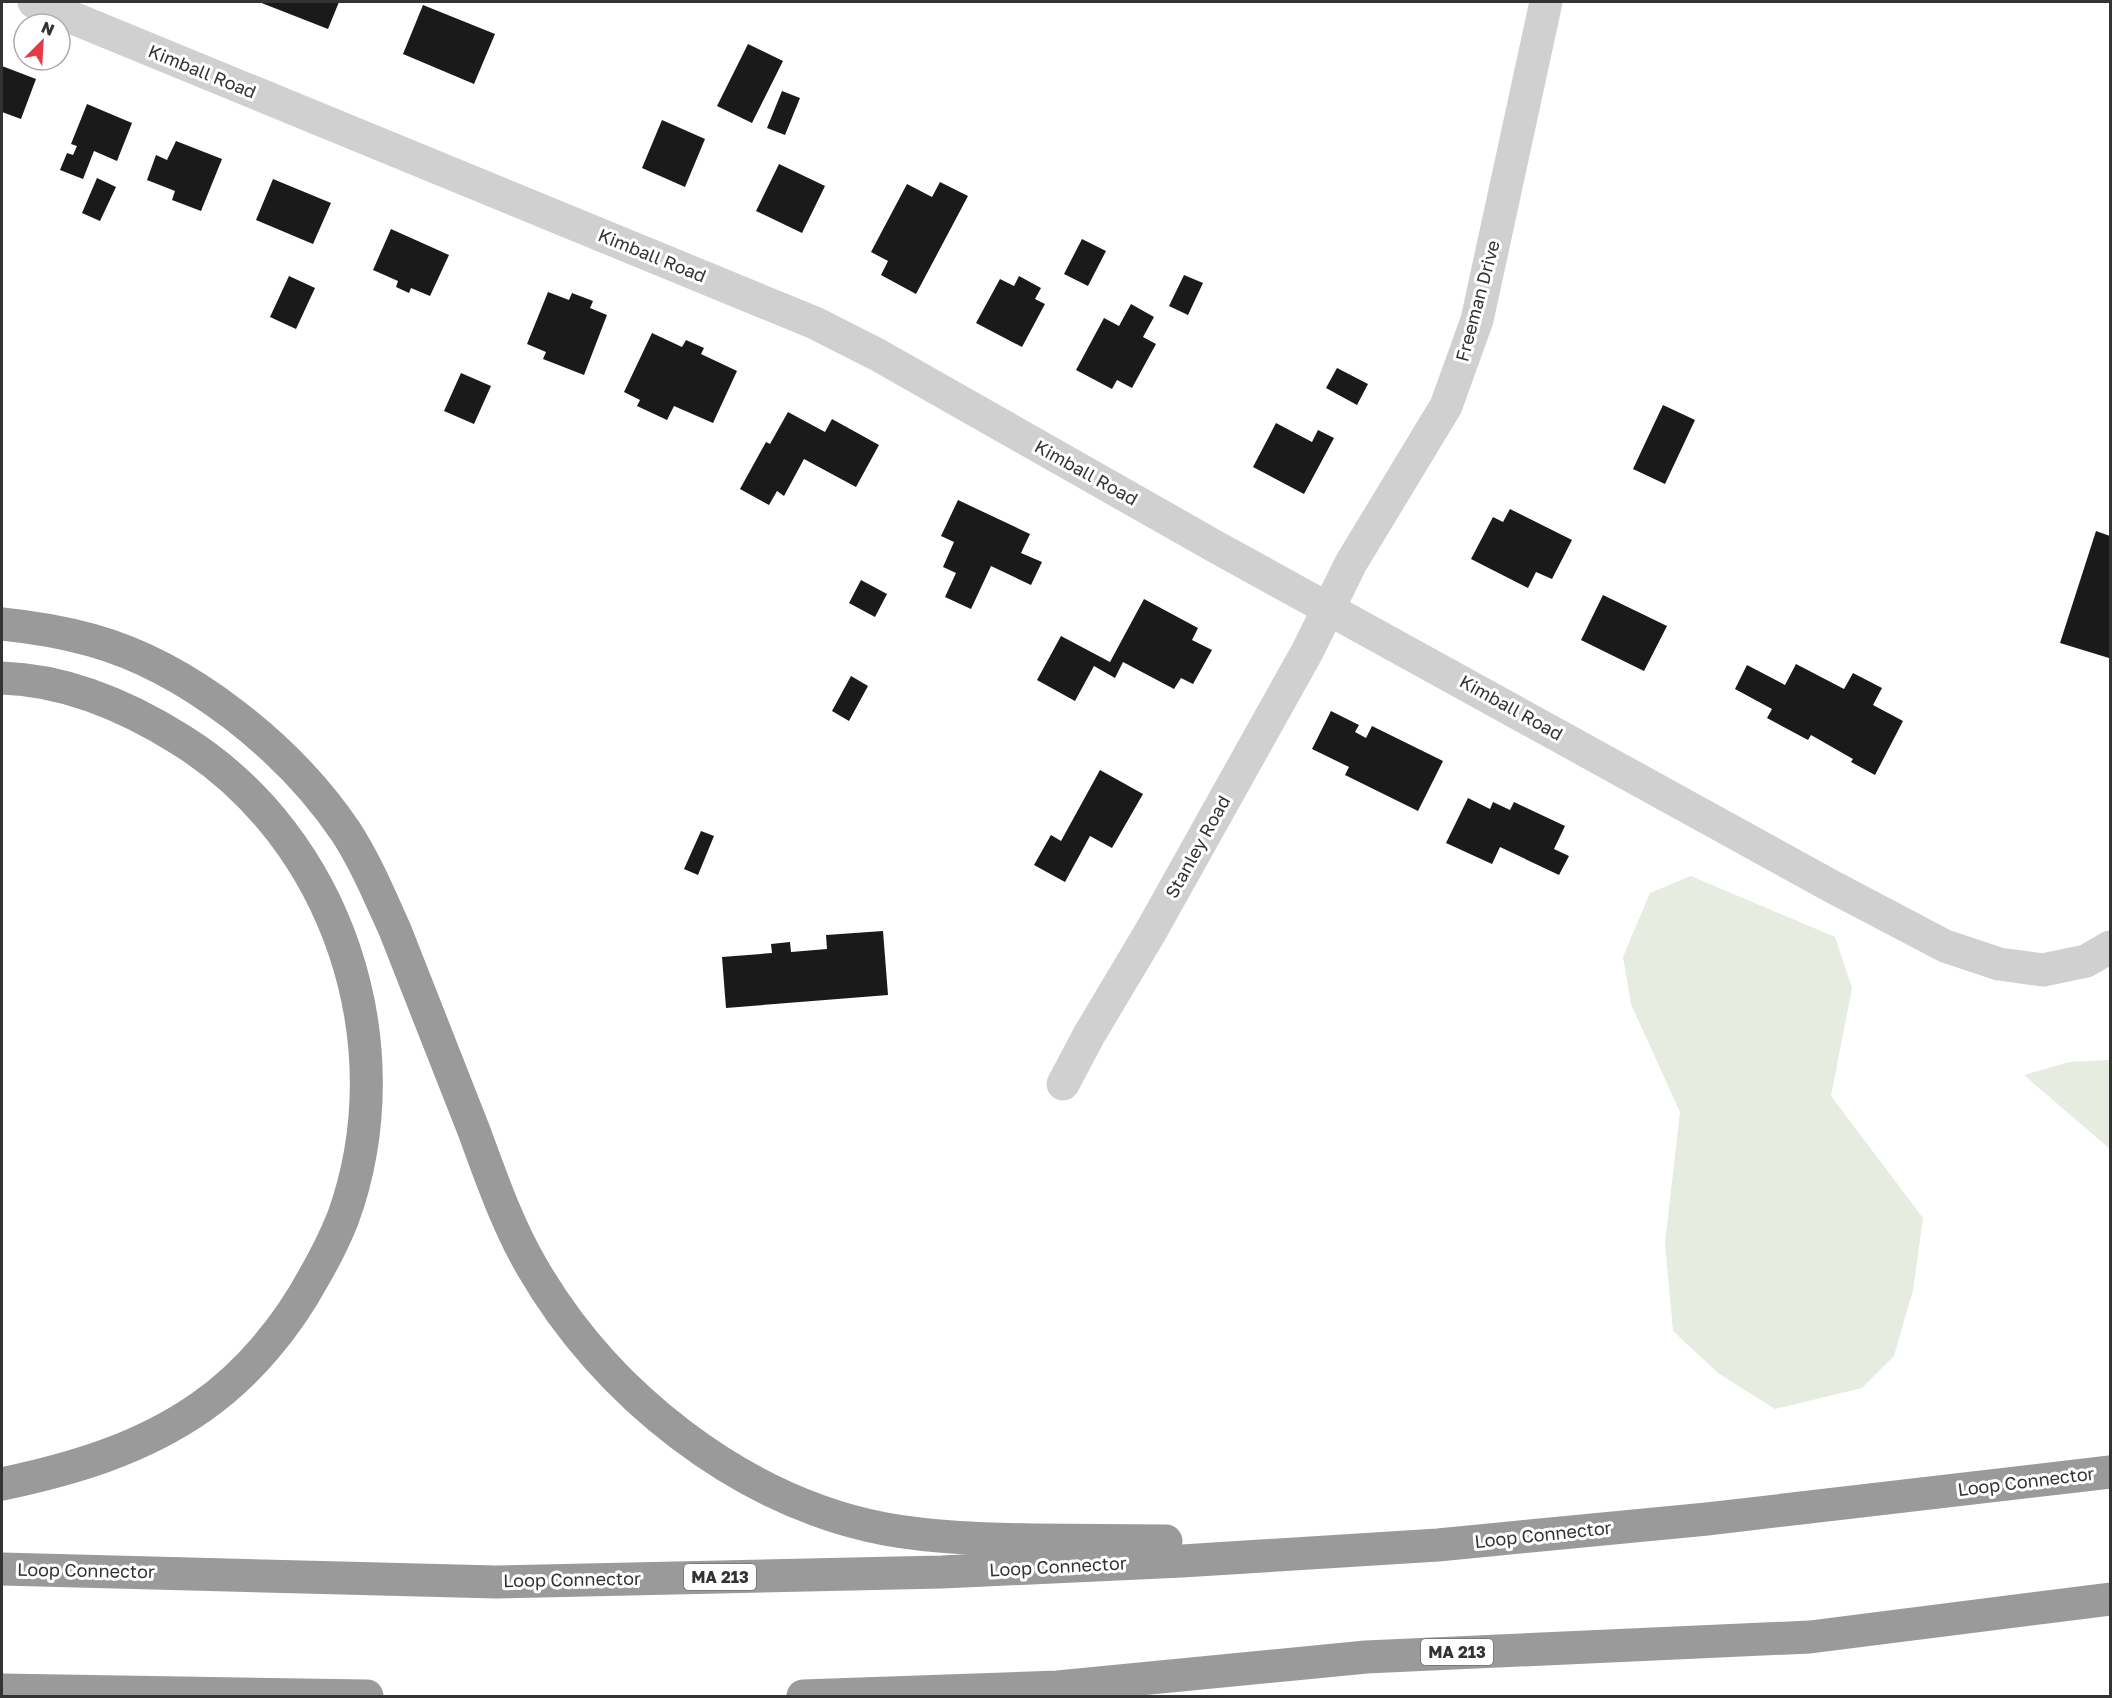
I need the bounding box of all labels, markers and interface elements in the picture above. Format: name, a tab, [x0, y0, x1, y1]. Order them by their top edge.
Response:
north arrow	[12, 12, 72, 72]
text: N	[38, 17, 58, 40]
street label: Kimball Road	[145, 39, 260, 103]
street label: Kimball Road	[595, 223, 710, 287]
street label: Freeman Drive	[1450, 238, 1504, 364]
street label: Kimball Road	[1031, 435, 1142, 510]
street label: Kimball Road	[1456, 670, 1567, 745]
street label: Stanley Road	[1160, 791, 1234, 902]
street label: Loop Connector	[1956, 1462, 2096, 1500]
street label: Loop Connector	[1473, 1516, 1613, 1552]
street label: Loop Connector	[989, 1551, 1127, 1581]
street label: Loop Connector	[17, 1558, 155, 1582]
road number: MA 213	[684, 1564, 756, 1590]
street label: Loop Connector	[503, 1567, 641, 1591]
road number: MA 213	[1421, 1639, 1493, 1665]

